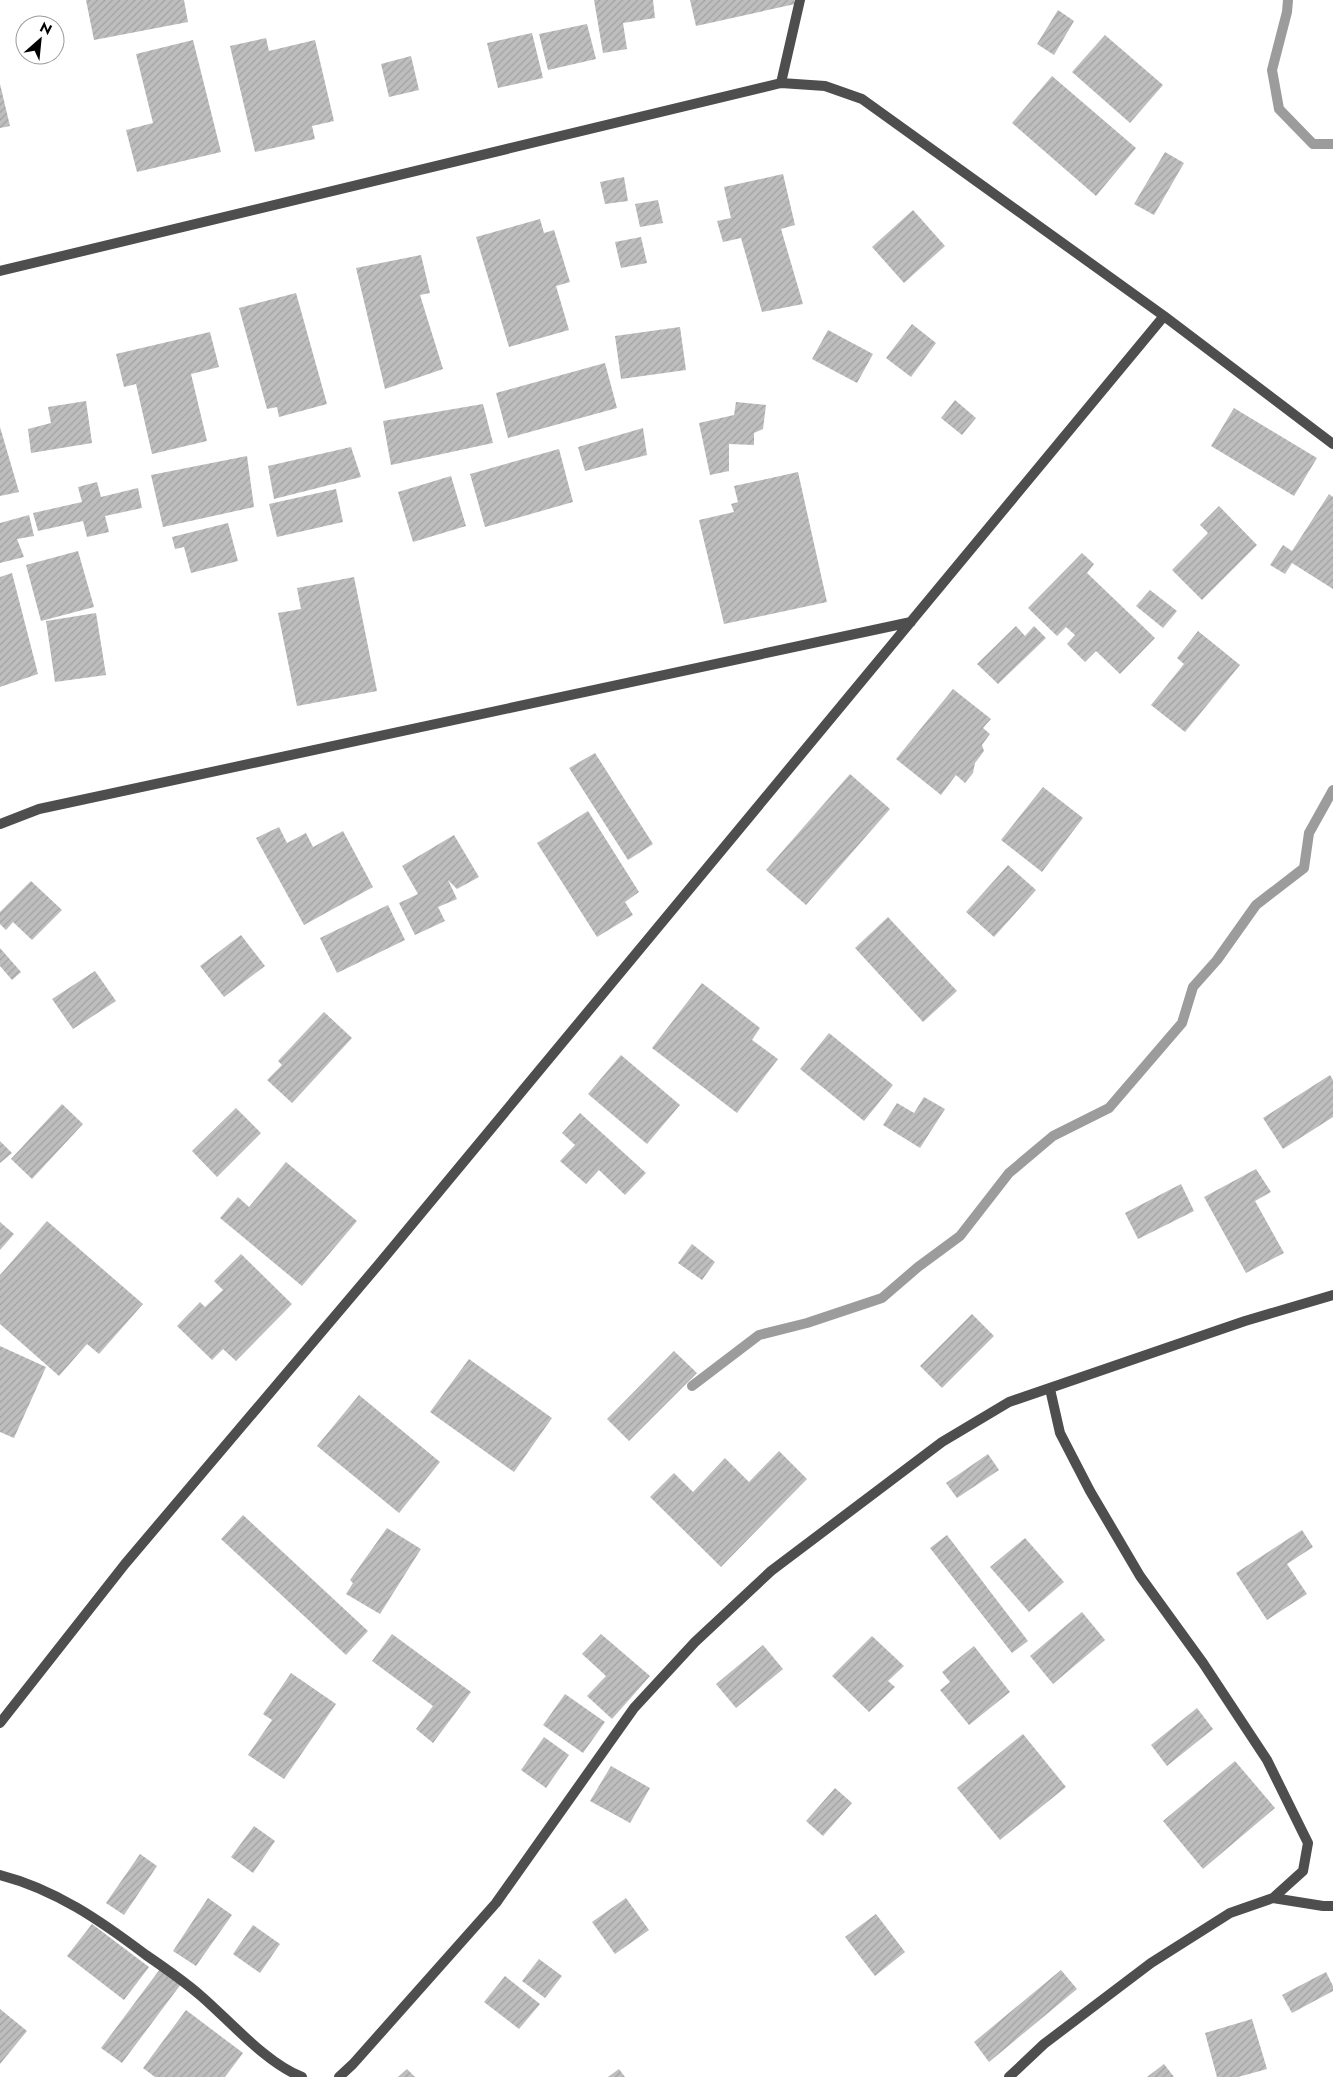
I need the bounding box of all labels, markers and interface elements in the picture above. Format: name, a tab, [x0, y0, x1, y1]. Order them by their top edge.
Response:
north arrow	[15, 15, 65, 65]
text: N	[36, 17, 55, 40]

